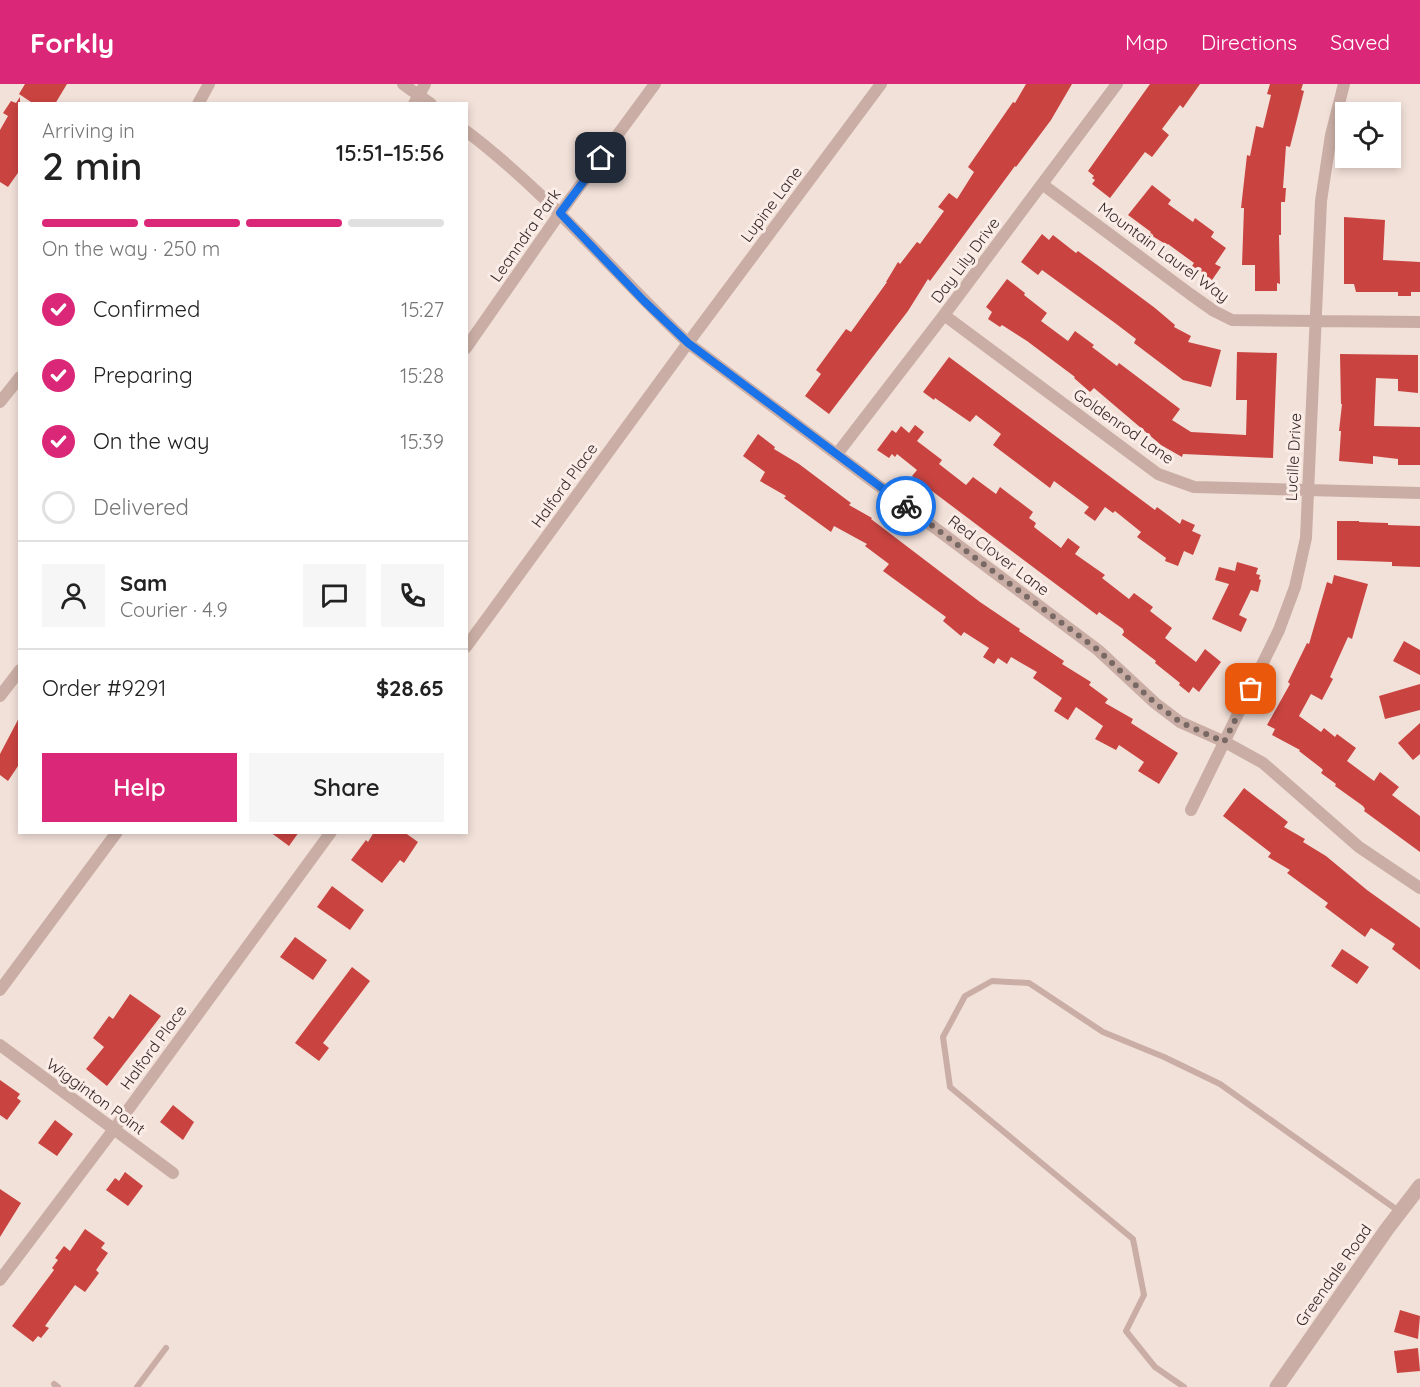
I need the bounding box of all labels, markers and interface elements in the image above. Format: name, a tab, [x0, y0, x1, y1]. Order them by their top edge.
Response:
text: Forkly	[30, 25, 114, 60]
text: Map	[1125, 29, 1168, 55]
text: Directions	[1201, 29, 1297, 55]
text: Saved	[1330, 29, 1390, 55]
map controls	[1335, 102, 1401, 168]
button: locate	[1335, 102, 1401, 168]
text: Arriving in	[42, 118, 135, 143]
pin	[575, 132, 626, 183]
text: 15:51–15:56	[336, 139, 444, 167]
text: 2 min	[42, 141, 143, 190]
icon: home	[584, 141, 617, 174]
street label: Lupine Lane	[736, 162, 806, 246]
street label: Leanndra Park	[485, 184, 565, 286]
street label: Mountain Laurel Way	[1094, 198, 1234, 306]
street label: Day Lily Drive	[926, 213, 1004, 307]
text: On the way · 250 m	[42, 236, 220, 261]
icon: check	[42, 293, 75, 326]
text: Confirmed	[93, 295, 200, 323]
text: 15:27	[401, 297, 444, 322]
icon: check	[42, 359, 75, 392]
text: Preparing	[93, 361, 193, 389]
text: 15:28	[400, 363, 444, 388]
street label: Goldenrod Lane	[1070, 384, 1178, 468]
street label: Lucille Drive	[1281, 412, 1305, 502]
icon: check	[42, 425, 75, 458]
text: On the way	[93, 427, 209, 455]
text: 15:39	[400, 429, 444, 454]
street label: Halford Place	[527, 439, 601, 531]
courier	[876, 476, 936, 536]
icon: bike	[890, 490, 923, 523]
text: Delivered	[93, 493, 189, 521]
street label: Red Clover Lane	[944, 510, 1054, 600]
button: person	[42, 564, 105, 627]
button: chat	[303, 564, 366, 627]
button: phone	[381, 564, 444, 627]
text: Sam	[120, 569, 167, 597]
text: Courier · 4.9	[120, 597, 228, 622]
pin	[1225, 663, 1276, 714]
icon: bag	[1234, 672, 1267, 705]
text: Order #9291	[42, 674, 167, 702]
text: $28.65	[376, 674, 444, 702]
button: Help	[42, 753, 237, 822]
button: Share	[249, 753, 444, 822]
street label: Halford Place	[116, 1001, 190, 1093]
street label: Wigginton Point	[43, 1053, 149, 1139]
street label: Greendale Road	[1290, 1220, 1376, 1330]

